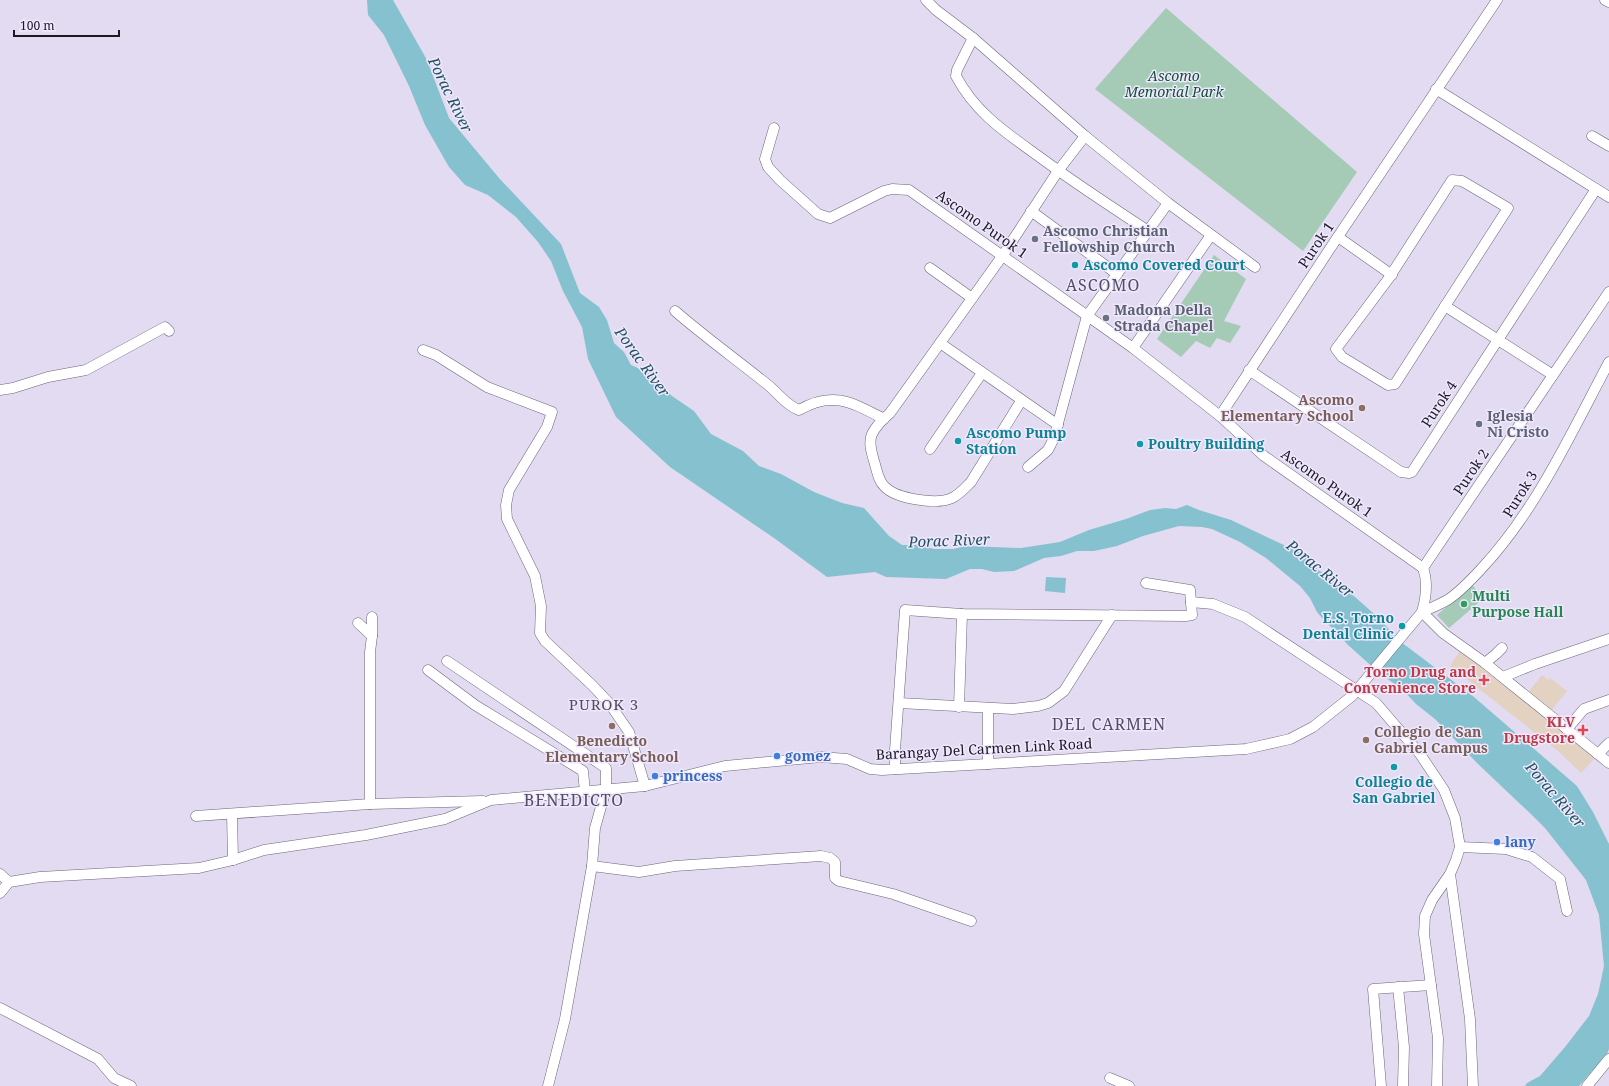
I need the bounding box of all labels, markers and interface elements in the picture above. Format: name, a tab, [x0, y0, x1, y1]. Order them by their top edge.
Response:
scale bar	[14, 12, 119, 38]
text: 100 m	[20, 17, 55, 34]
water label: Porac River	[424, 53, 478, 136]
park label: Ascomo Memorial Park	[1124, 66, 1224, 101]
street label: Ascomo Purok 1	[933, 185, 1032, 262]
street label: Purok 1	[1293, 218, 1338, 271]
place label: Ascomo Christian Fellowship Church	[1043, 221, 1175, 256]
marker: Ascomo Christian Fellowship Church	[1030, 234, 1040, 244]
place label: Ascomo Covered Court	[1083, 255, 1245, 274]
marker: Ascomo Covered Court	[1070, 260, 1080, 270]
district label: ASCOMO	[1066, 274, 1140, 296]
place label: Madona Della Strada Chapel	[1114, 300, 1213, 335]
marker: Madona Della Strada Chapel	[1101, 313, 1111, 323]
water label: Porac River	[610, 322, 675, 401]
street label: Purok 4	[1417, 377, 1461, 431]
place label: Ascomo Elementary School	[1221, 390, 1354, 425]
marker: Ascomo Elementary School	[1357, 403, 1367, 413]
place label: Iglesia Ni Cristo	[1487, 406, 1549, 441]
marker: Iglesia Ni Cristo	[1474, 419, 1484, 429]
place label: Ascomo Pump Station	[966, 423, 1066, 458]
place label: Poultry Building	[1148, 434, 1264, 453]
marker: Ascomo Pump Station	[953, 436, 963, 446]
marker: Poultry Building	[1135, 439, 1145, 449]
street label: Ascomo Purok 1	[1278, 444, 1377, 521]
street label: Purok 2	[1448, 445, 1493, 498]
street label: Purok 3	[1498, 467, 1541, 521]
water label: Porac River	[907, 529, 991, 551]
water label: Porac River	[1282, 534, 1359, 602]
place label: Multi Purpose Hall	[1472, 586, 1563, 621]
marker: Multi Purpose Hall	[1459, 599, 1469, 609]
place label: E.S. Torno Dental Clinic	[1302, 608, 1394, 643]
marker: E.S. Torno Dental Clinic	[1397, 621, 1407, 631]
place label: Torno Drug and Convenience Store	[1344, 662, 1476, 697]
marker: Torno Drug and Convenience Store	[1479, 675, 1489, 685]
district label: PUROK 3	[569, 694, 639, 714]
place label: KLV Drugstore	[1503, 712, 1575, 747]
district label: DEL CARMEN	[1052, 713, 1166, 735]
marker: Benedicto Elementary School	[607, 721, 617, 731]
place label: Collegio de San Gabriel Campus	[1374, 722, 1488, 757]
marker: KLV Drugstore	[1578, 725, 1588, 735]
place label: Benedicto Elementary School	[545, 731, 679, 766]
street label: Barangay Del Carmen Link Road	[875, 733, 1093, 764]
marker: Collegio de San Gabriel Campus	[1361, 735, 1371, 745]
place label: gomez	[785, 746, 831, 765]
marker: gomez	[772, 751, 782, 761]
water label: Porac River	[1521, 756, 1591, 832]
marker: Collegio de San Gabriel	[1389, 762, 1399, 772]
place label: princess	[663, 766, 723, 785]
marker: princess	[650, 771, 660, 781]
place label: Collegio de San Gabriel	[1353, 772, 1436, 807]
district label: BENEDICTO	[524, 789, 624, 811]
place label: lany	[1505, 832, 1536, 851]
marker: lany	[1492, 837, 1502, 847]

